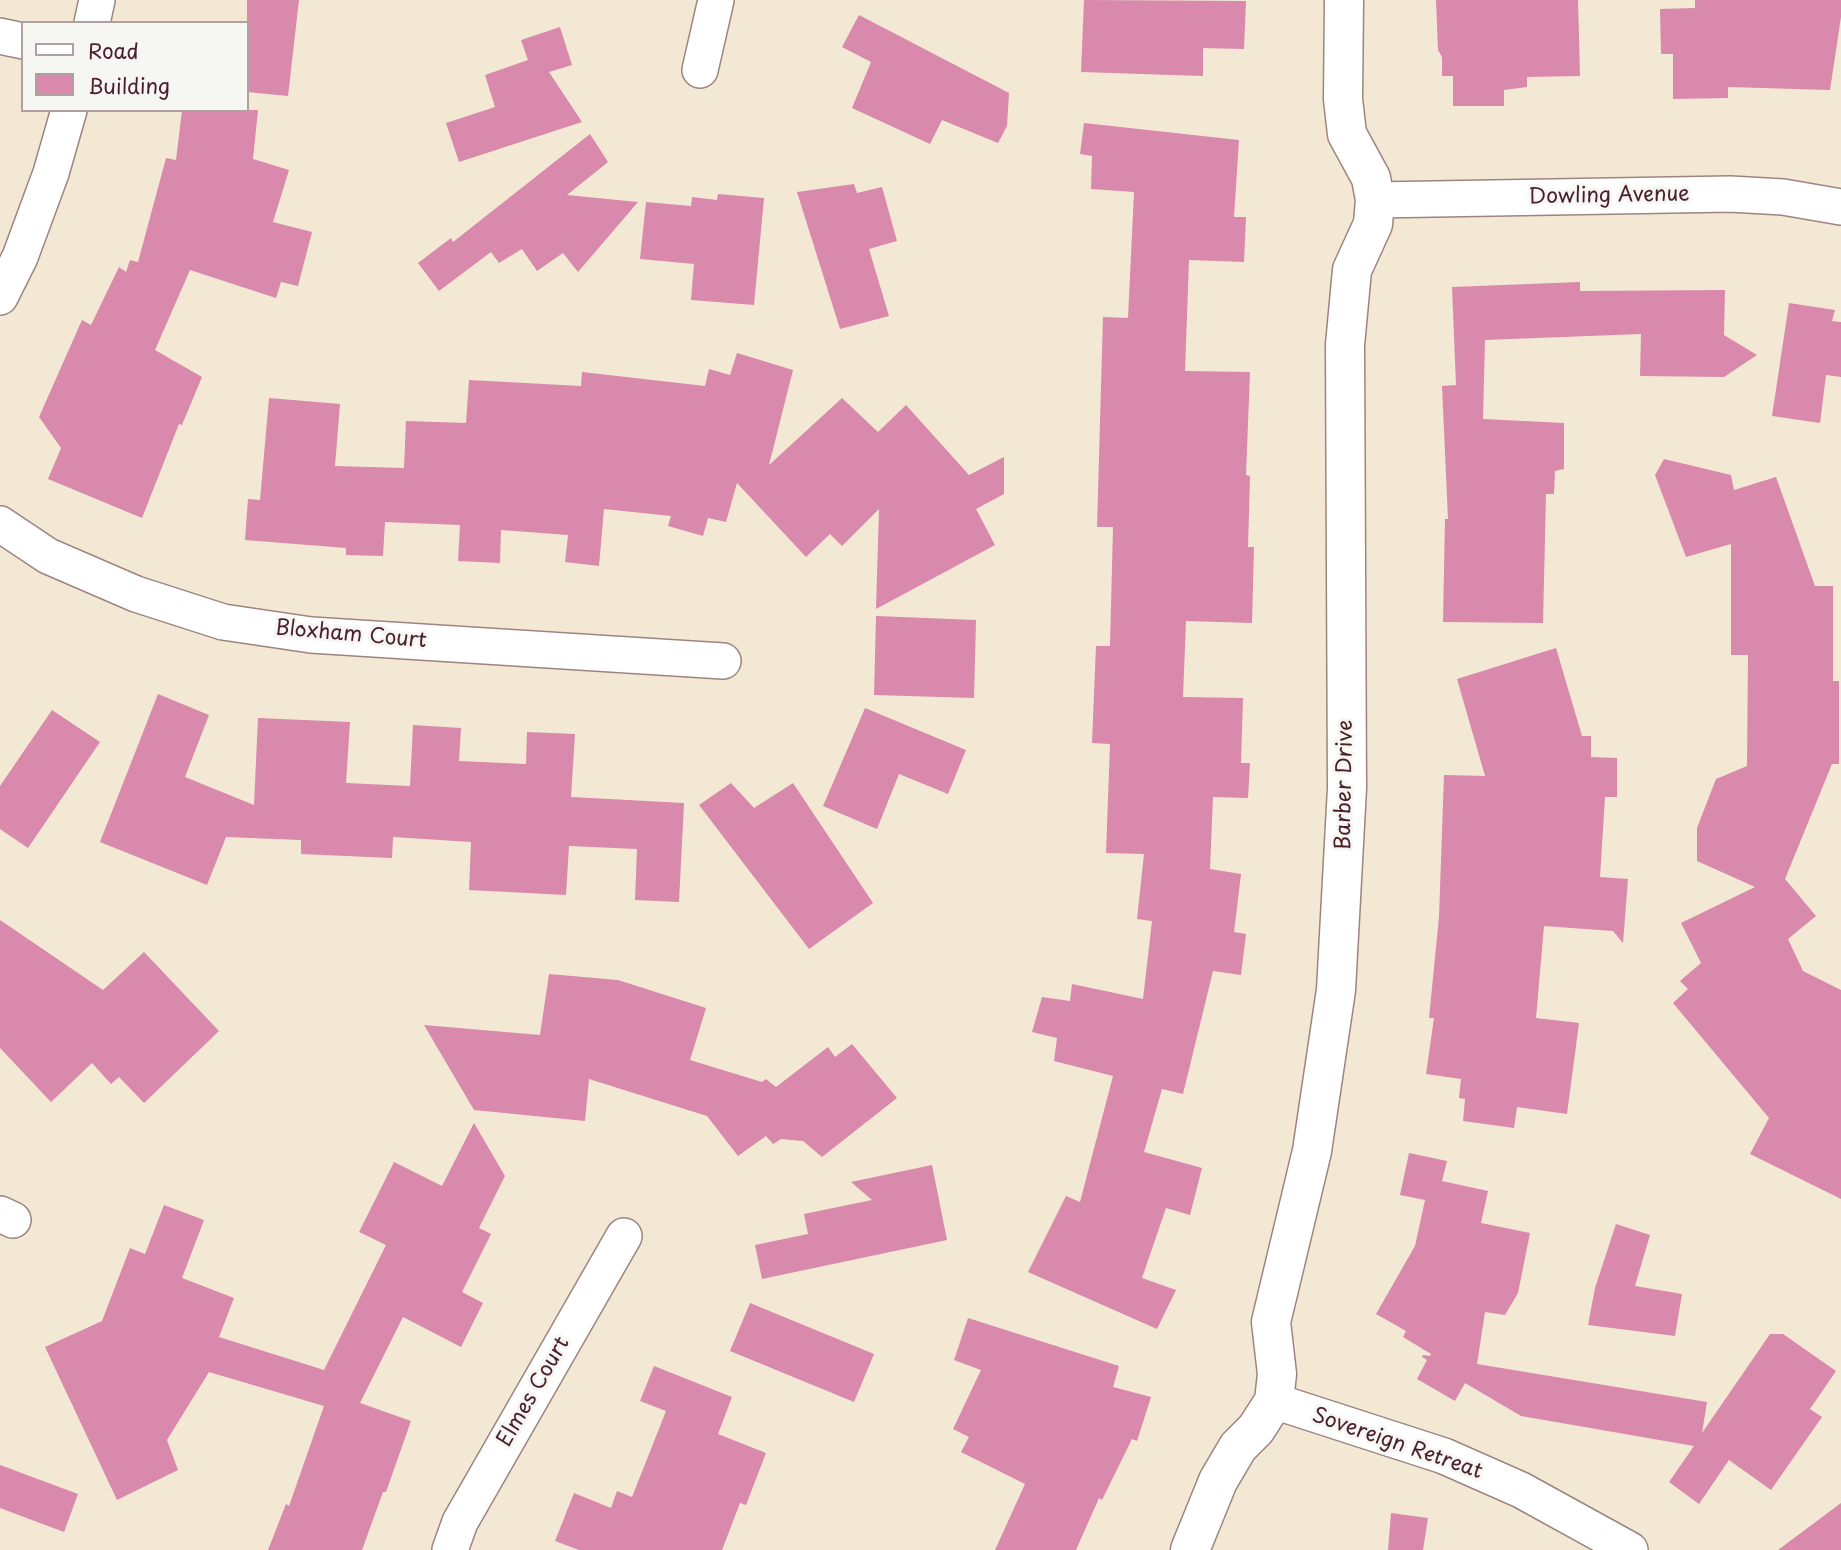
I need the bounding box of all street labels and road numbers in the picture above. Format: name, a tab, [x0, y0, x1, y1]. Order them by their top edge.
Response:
street label: Dowling Avenue	[1528, 182, 1690, 210]
street label: Bloxham Court	[274, 616, 428, 654]
street label: Barber Drive	[1331, 720, 1359, 850]
street label: Elmes Court	[492, 1333, 576, 1451]
street label: Sovereign Retreat	[1308, 1403, 1486, 1485]

